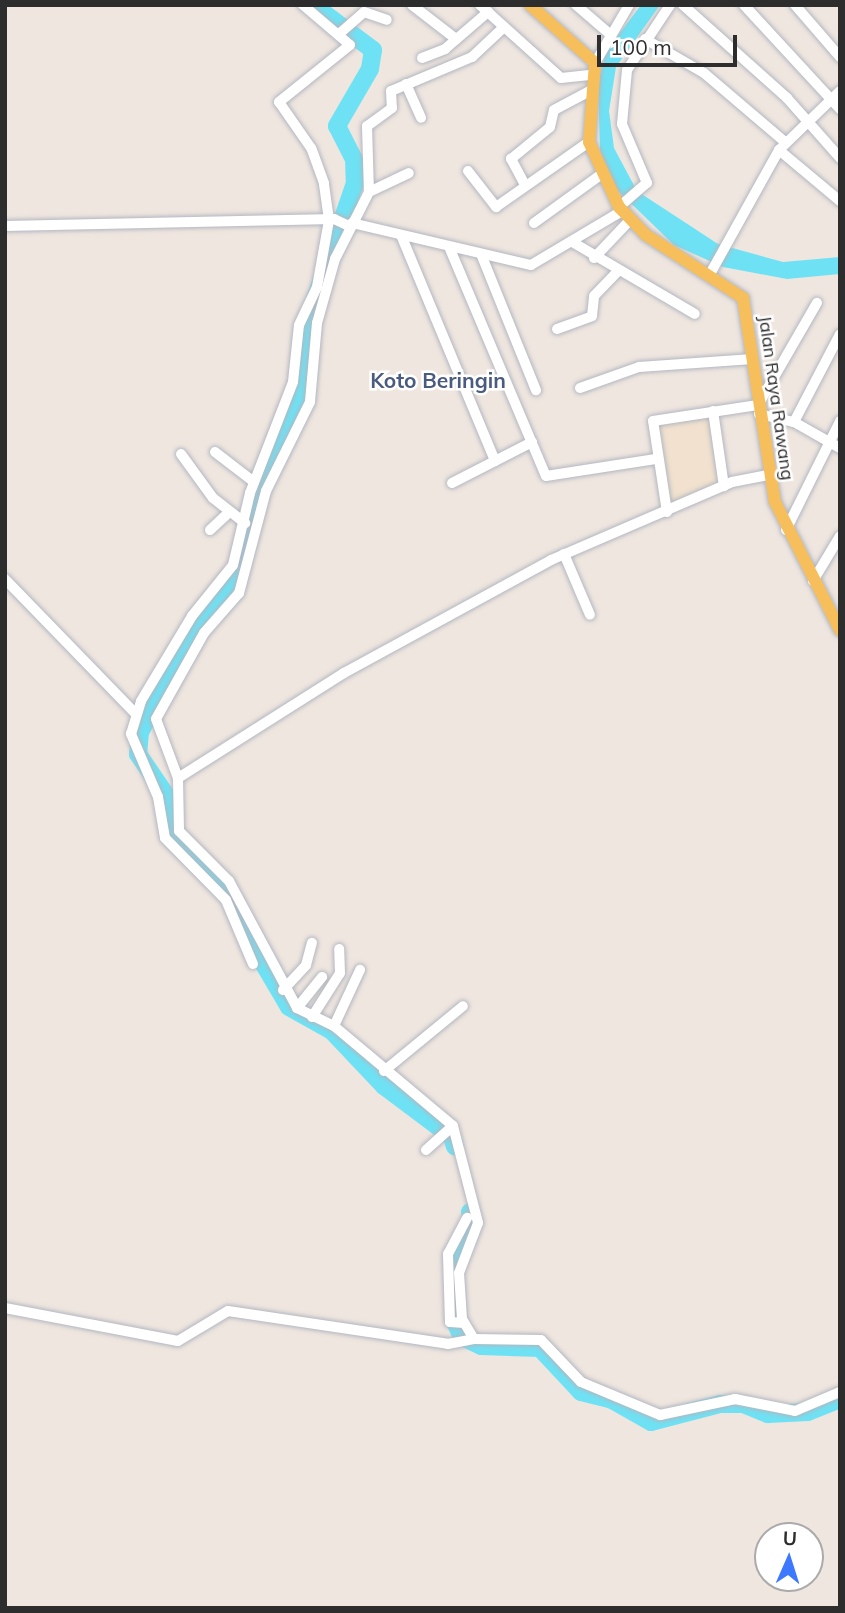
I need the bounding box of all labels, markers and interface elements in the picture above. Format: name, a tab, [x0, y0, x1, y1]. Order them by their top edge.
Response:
scale bar	[600, 21, 740, 65]
text: 100 m	[610, 34, 672, 60]
street label: Jalan Raya Rawang	[754, 314, 798, 482]
district label: Koto Beringin	[370, 367, 506, 393]
north arrow	[754, 1522, 824, 1592]
text: U	[782, 1526, 798, 1550]

